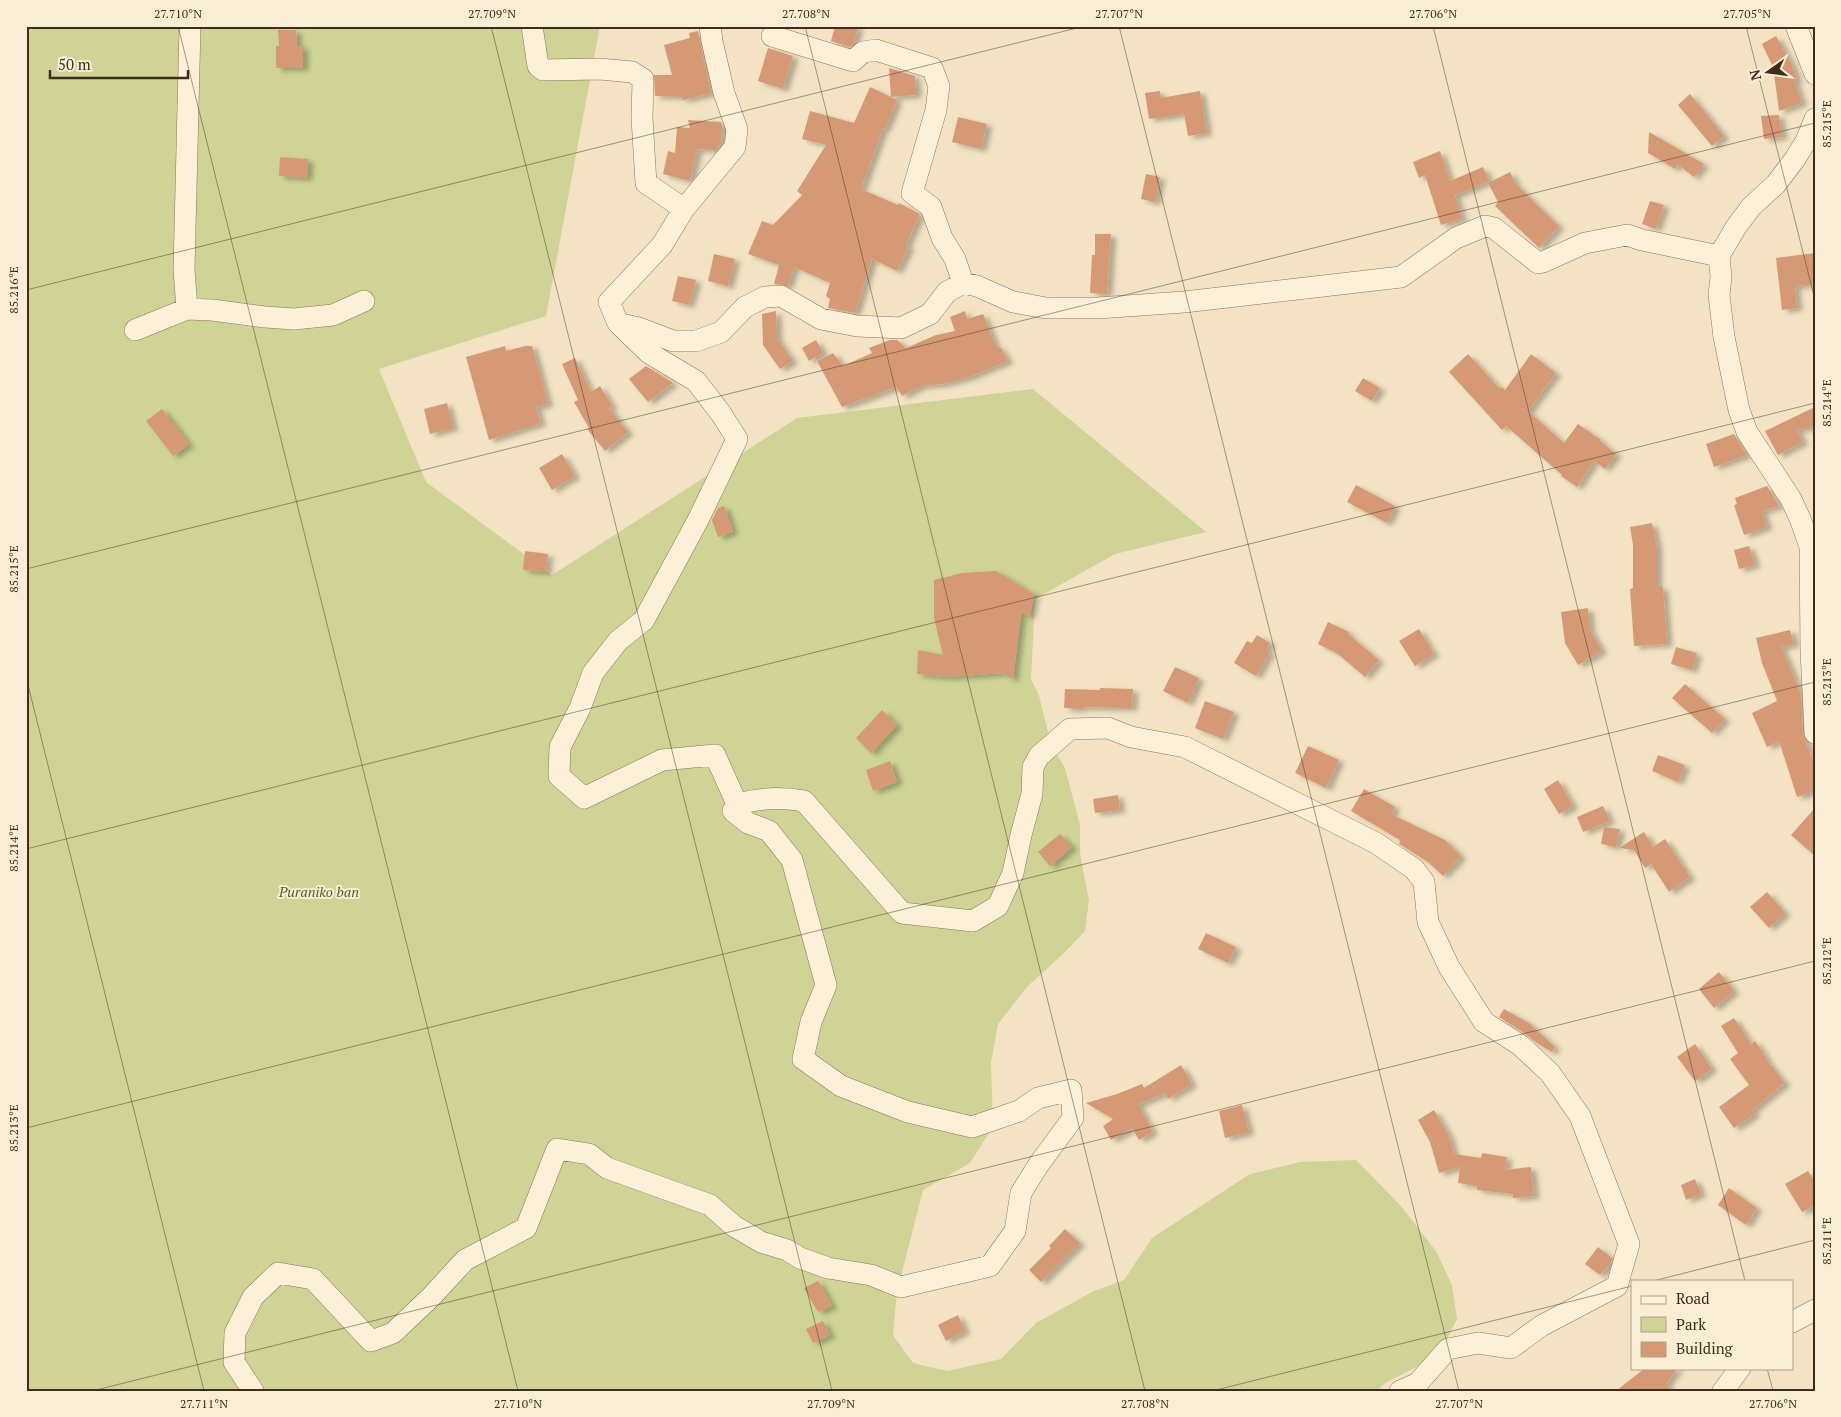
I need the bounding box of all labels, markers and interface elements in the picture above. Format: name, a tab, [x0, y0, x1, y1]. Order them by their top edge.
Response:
text: 27.710°N	[154, 6, 202, 21]
text: 27.709°N	[468, 6, 516, 21]
text: 27.708°N	[782, 6, 830, 21]
text: 27.707°N	[1095, 6, 1143, 21]
text: 27.706°N	[1409, 6, 1457, 21]
text: 27.705°N	[1723, 6, 1771, 21]
scale bar	[50, 48, 188, 80]
north arrow	[1744, 48, 1794, 98]
text: 50 m	[58, 54, 91, 74]
text: N	[1744, 67, 1765, 83]
text: 85.215°E	[1819, 100, 1834, 148]
text: 85.216°E	[6, 266, 21, 314]
text: 85.214°E	[1819, 379, 1834, 427]
text: 85.215°E	[6, 545, 21, 593]
text: 85.213°E	[1819, 658, 1834, 706]
text: 85.214°E	[6, 824, 21, 872]
park label: Puraniko ban	[278, 882, 359, 901]
text: 85.212°E	[1819, 937, 1834, 985]
text: 85.213°E	[6, 1104, 21, 1152]
text: 85.211°E	[1819, 1217, 1834, 1265]
legend	[1631, 1280, 1794, 1370]
text: Road	[1676, 1288, 1709, 1308]
text: Park	[1676, 1314, 1706, 1334]
text: Building	[1676, 1338, 1734, 1358]
text: 27.711°N	[180, 1396, 228, 1411]
text: 27.710°N	[494, 1396, 542, 1411]
text: 27.709°N	[807, 1396, 855, 1411]
text: 27.708°N	[1121, 1396, 1169, 1411]
text: 27.707°N	[1435, 1396, 1483, 1411]
text: 27.706°N	[1749, 1396, 1797, 1411]

